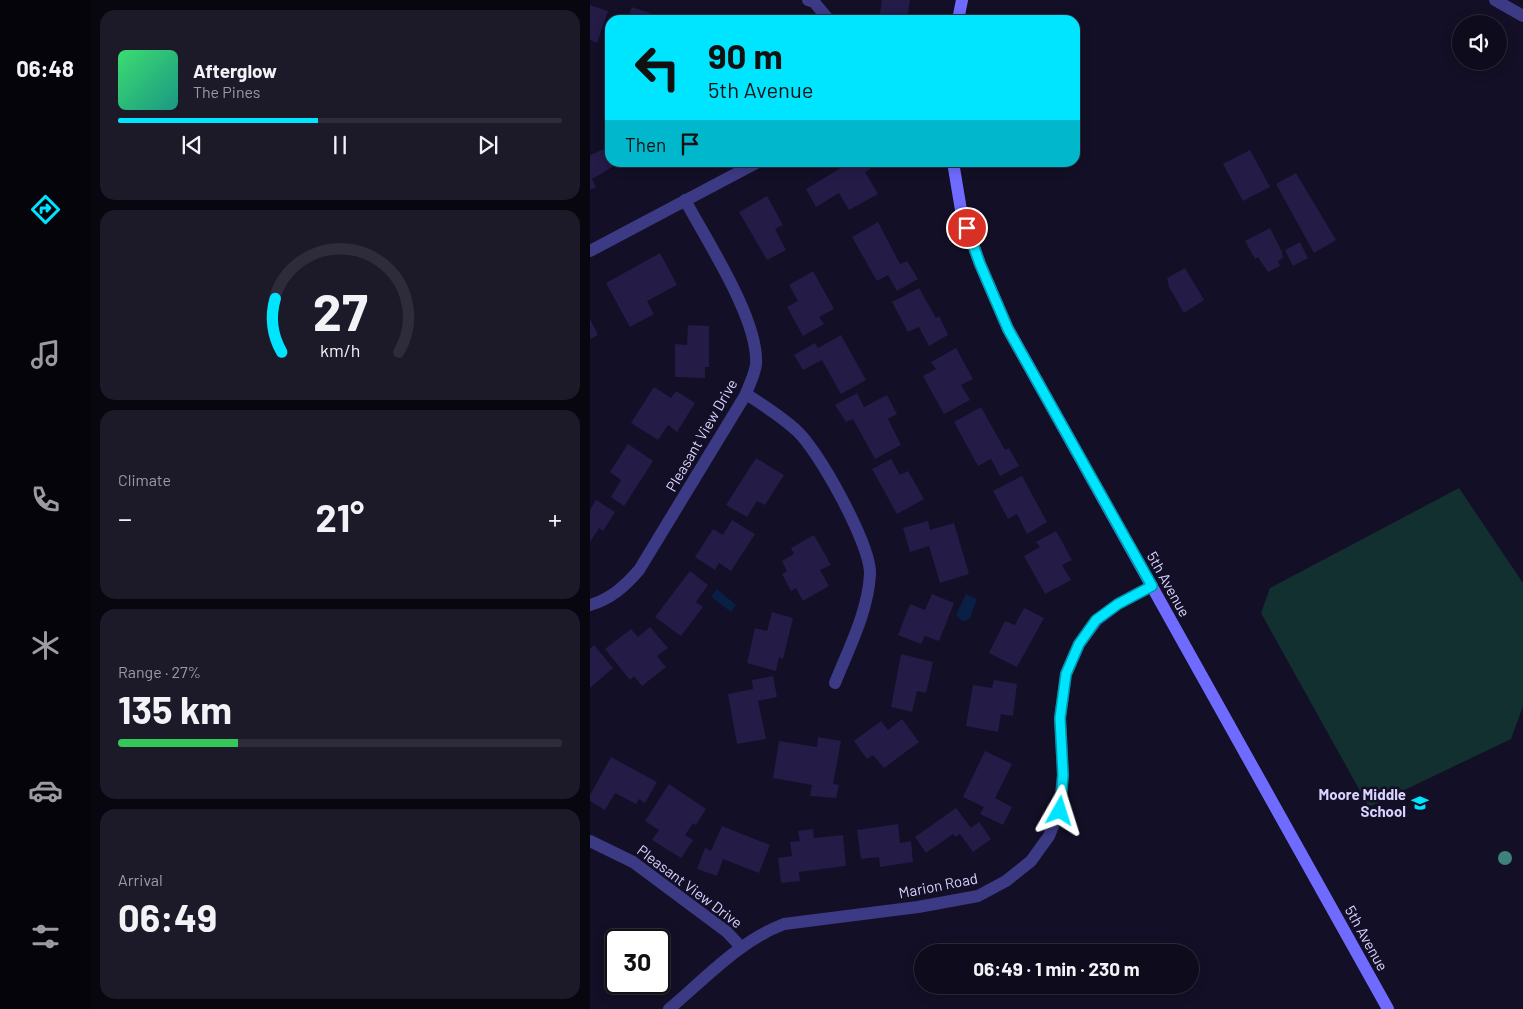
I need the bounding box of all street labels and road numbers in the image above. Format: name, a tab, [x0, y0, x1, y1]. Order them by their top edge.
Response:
street label: Pleasant View Drive	[661, 375, 741, 495]
street label: 5th Avenue	[1144, 548, 1194, 620]
street label: Pleasant View Drive	[634, 841, 746, 931]
street label: Marion Road	[897, 869, 979, 901]
street label: 5th Avenue	[1342, 902, 1392, 974]

